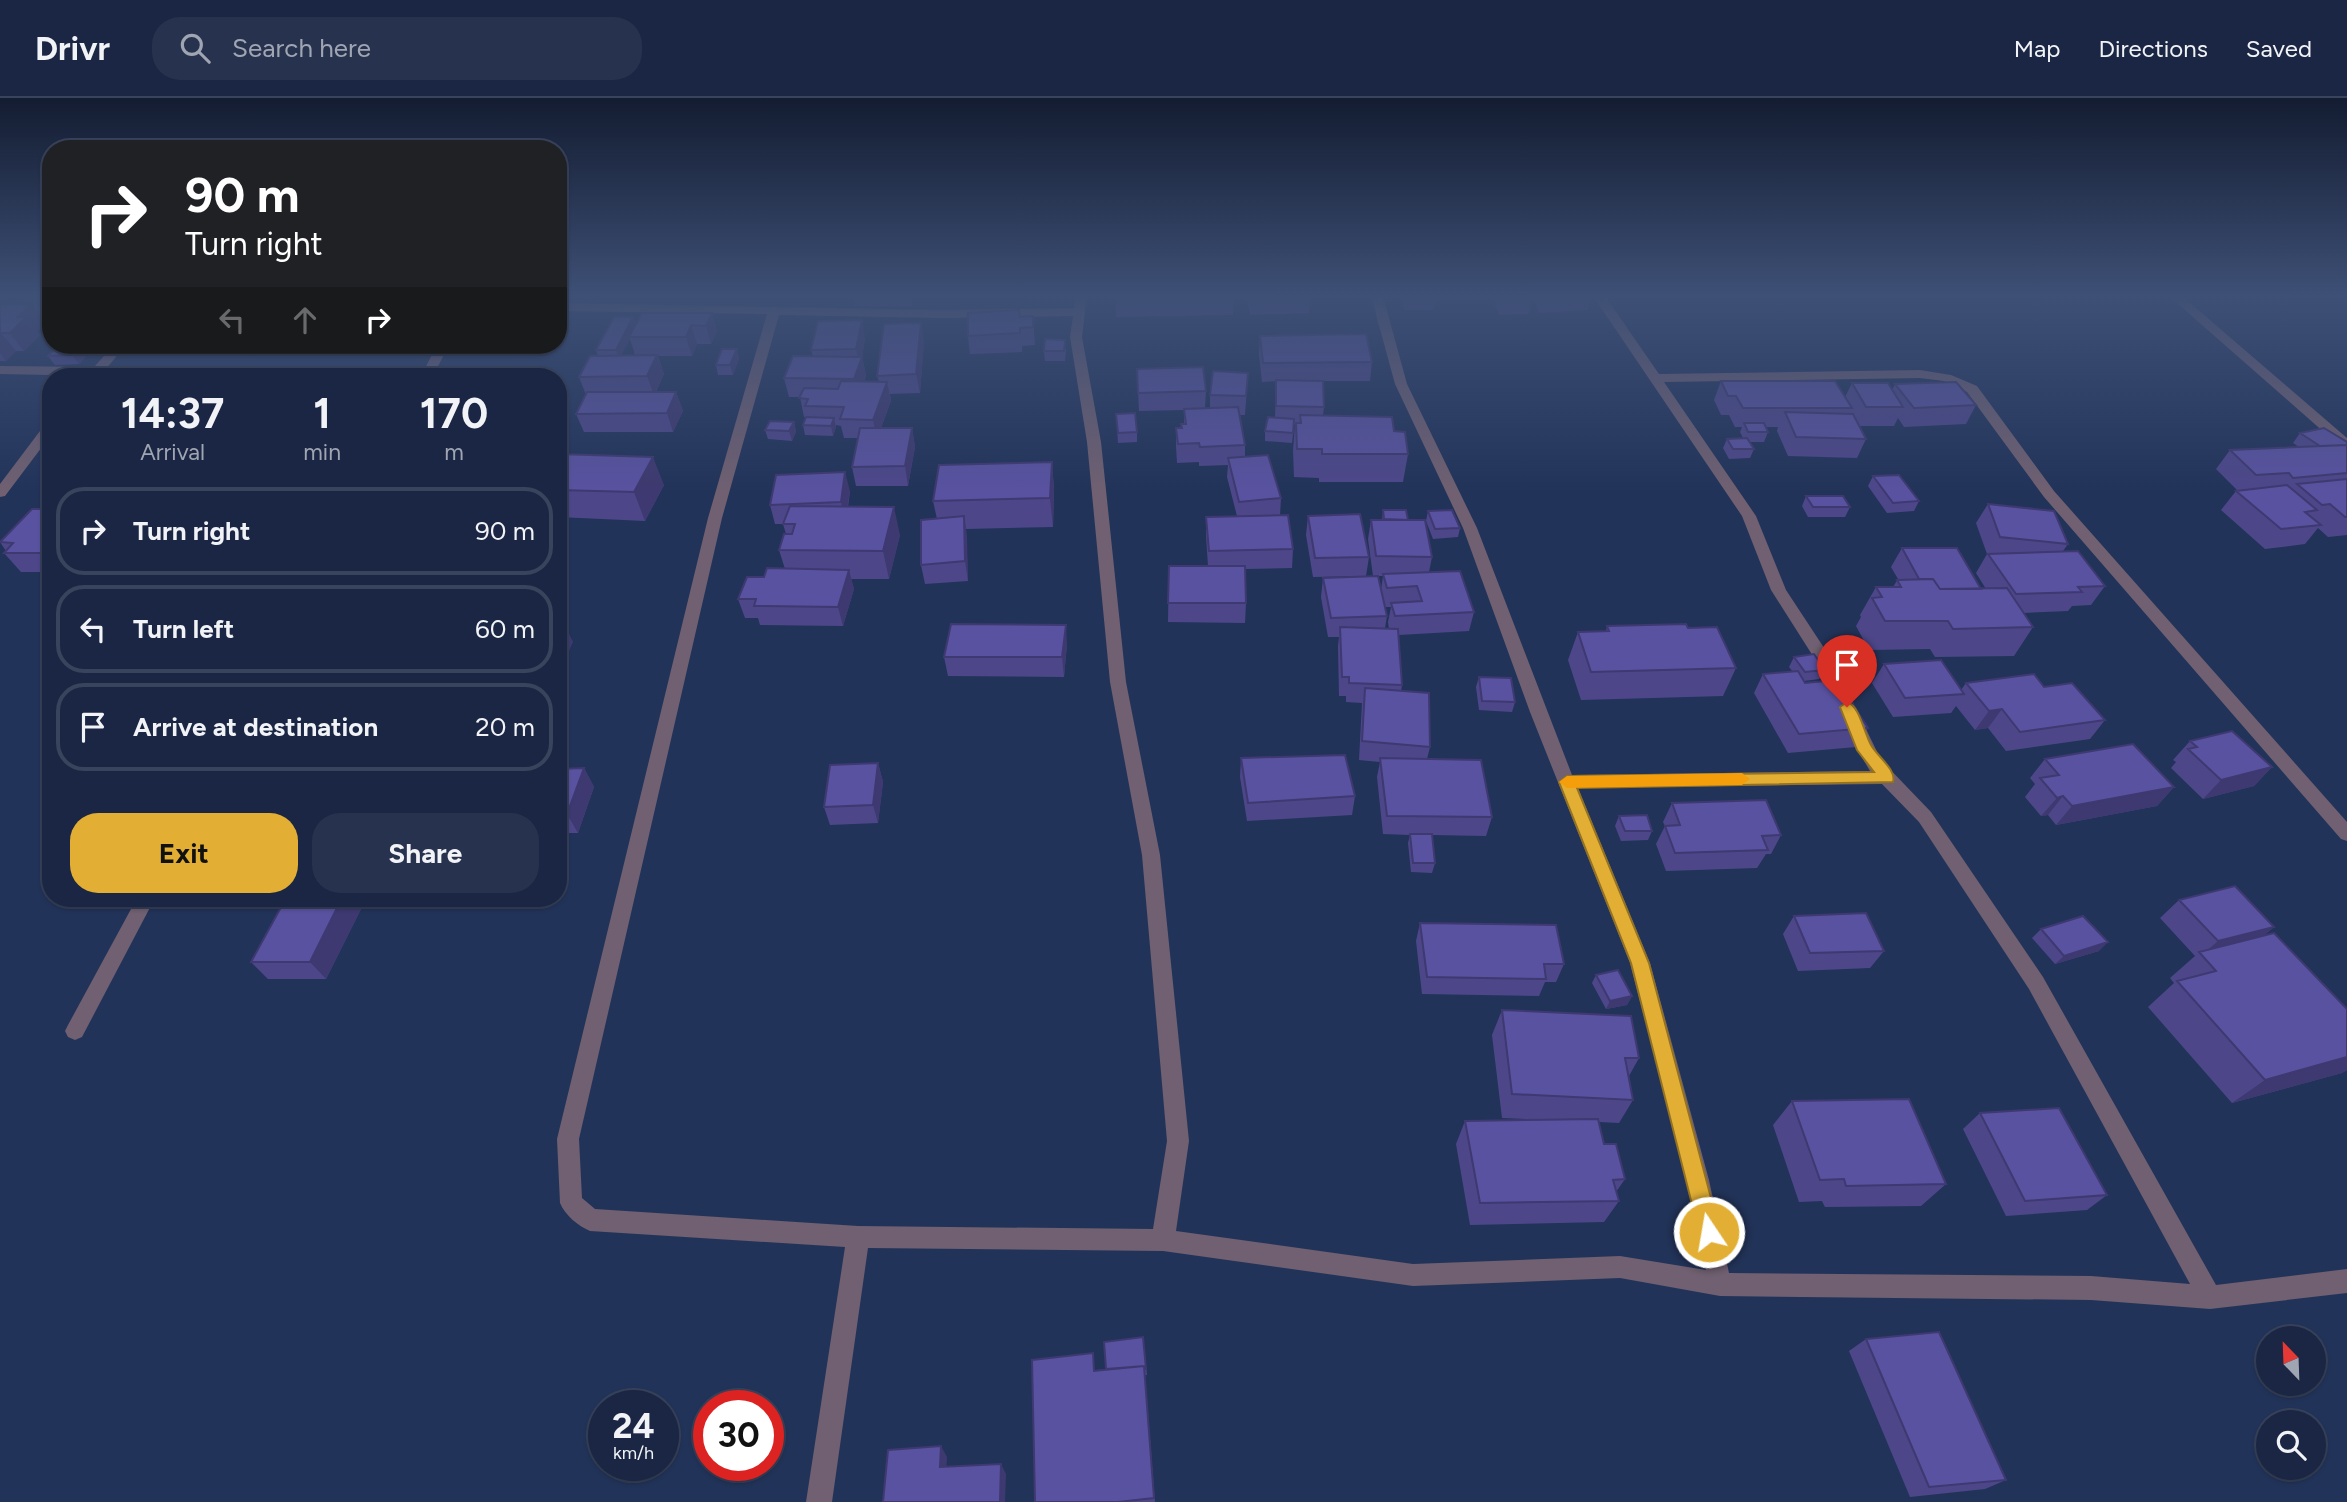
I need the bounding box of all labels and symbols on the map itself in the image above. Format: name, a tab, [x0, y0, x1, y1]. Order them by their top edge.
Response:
pin	[1817, 635, 1877, 707]
position arrow	[1672, 1195, 1746, 1269]
north arrow	[2256, 1326, 2326, 1396]
speed limit sign: 30	[693, 1390, 784, 1481]

